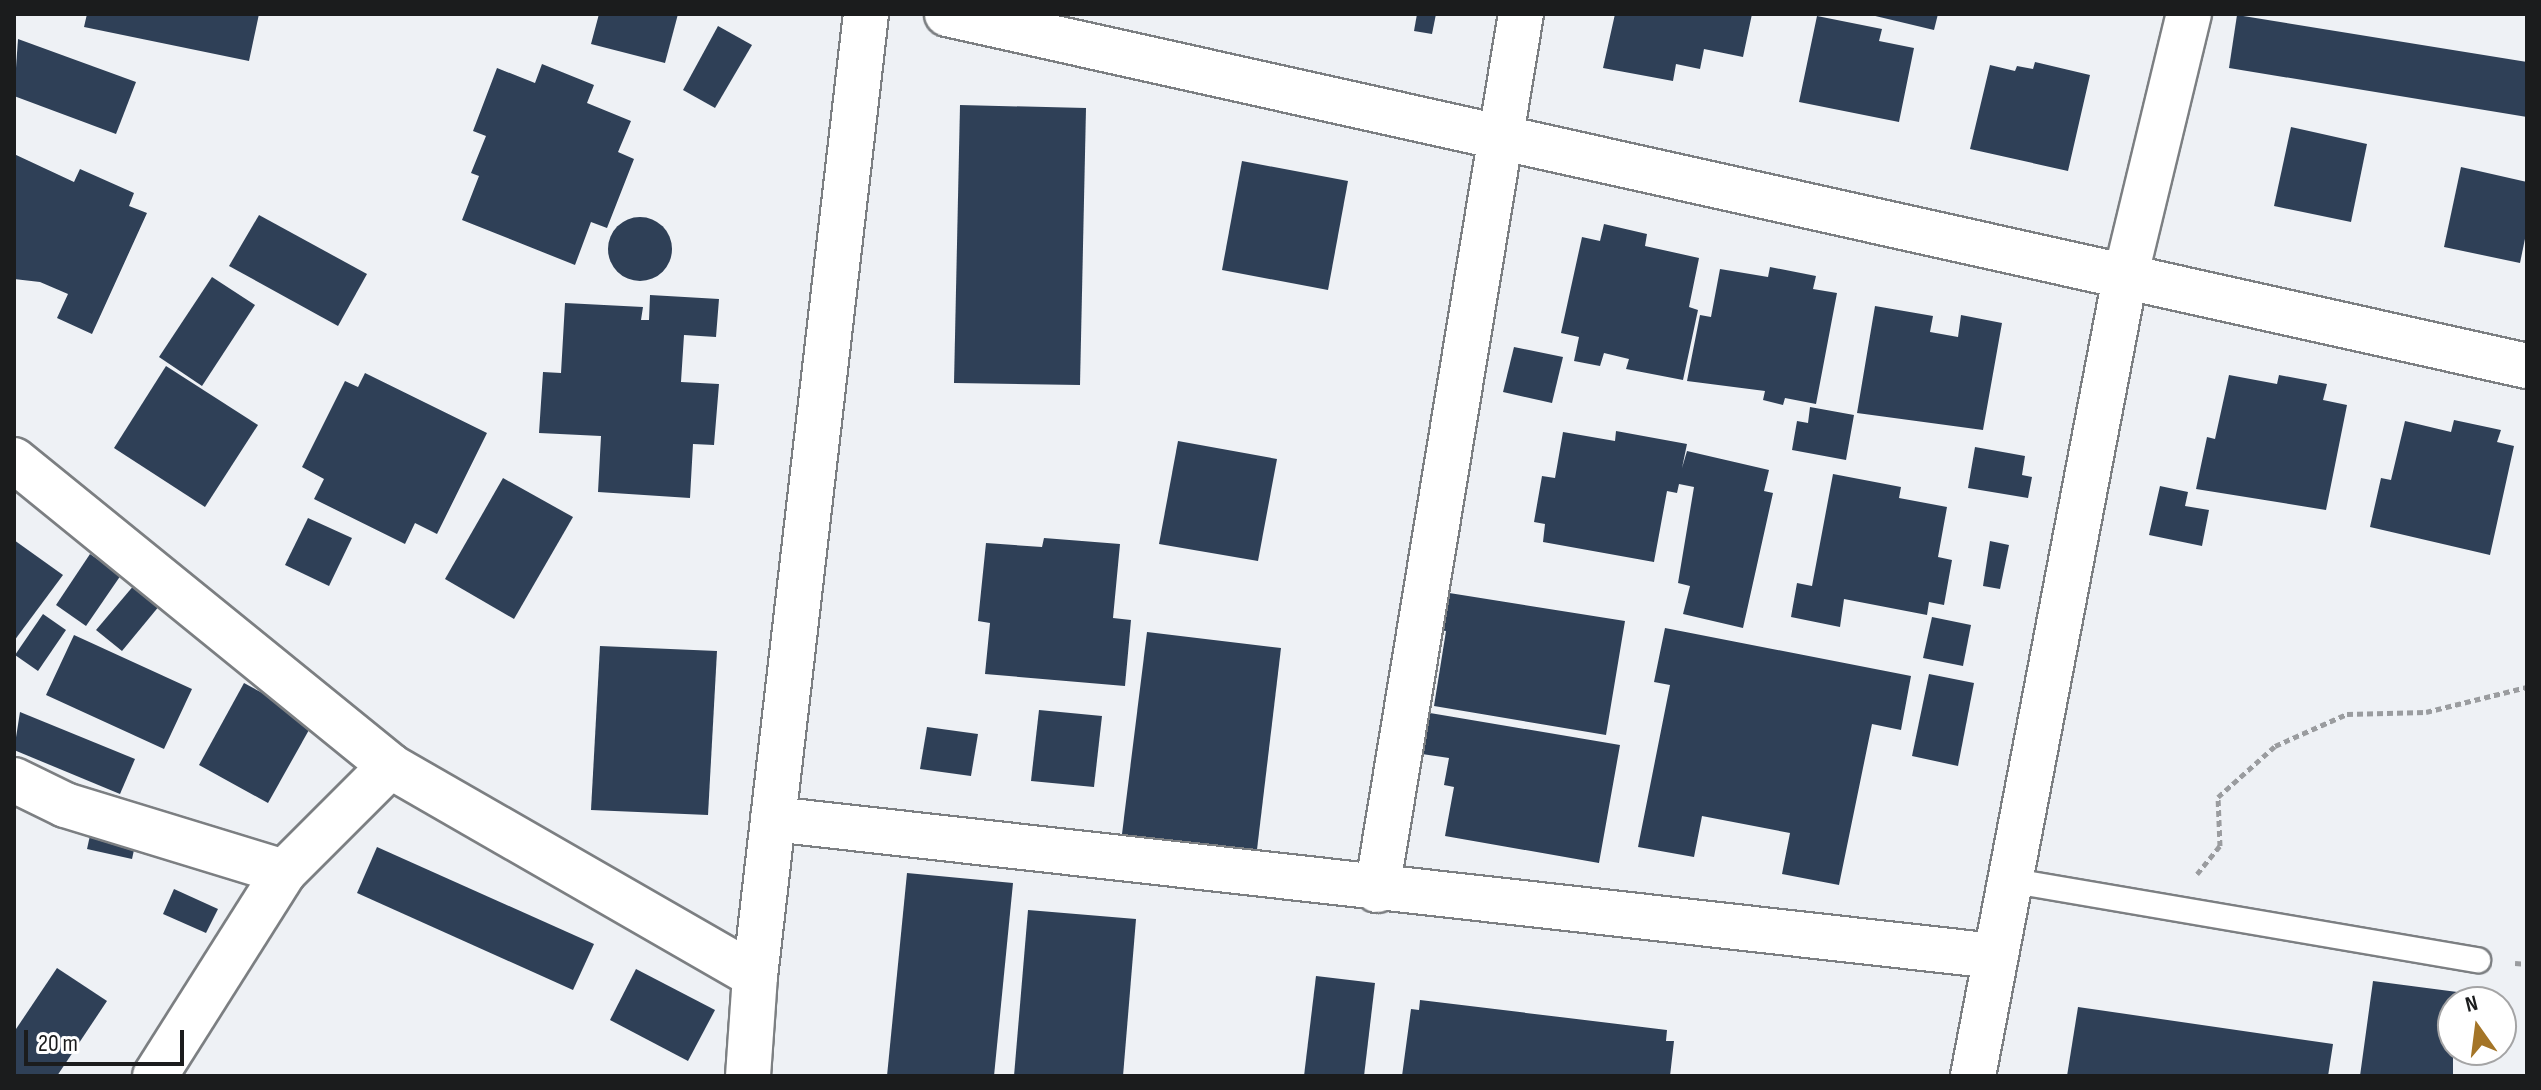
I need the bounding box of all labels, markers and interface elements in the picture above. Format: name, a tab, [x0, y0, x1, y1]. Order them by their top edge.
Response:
north arrow	[2437, 986, 2517, 1066]
text: N	[2463, 990, 2481, 1019]
scale bar	[28, 1014, 188, 1064]
text: 20 m	[38, 1029, 78, 1058]

